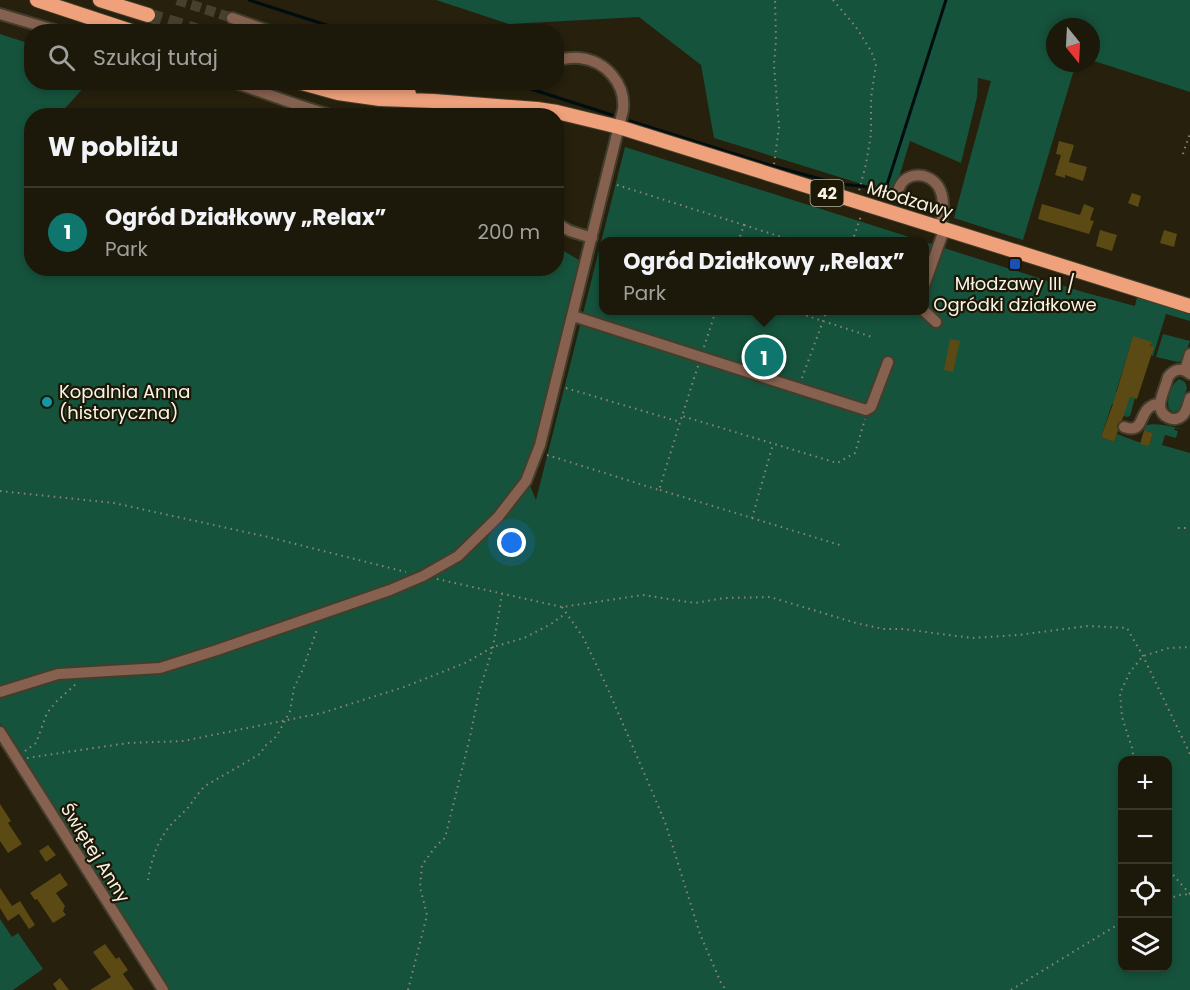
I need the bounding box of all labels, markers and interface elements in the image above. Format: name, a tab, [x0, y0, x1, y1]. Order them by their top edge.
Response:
north arrow	[1046, 18, 1100, 72]
search box	[24, 24, 564, 90]
icon: search	[45, 41, 78, 74]
text: Szukaj tutaj	[93, 42, 218, 73]
text: W pobliżu	[48, 129, 179, 165]
street label: Młodzawy	[864, 175, 956, 224]
road number: 42	[810, 180, 844, 206]
text: Ogród Działkowy „Relax”	[105, 202, 387, 233]
text: 1	[64, 218, 71, 246]
text: 200 m	[477, 218, 540, 246]
text: Park	[105, 235, 148, 263]
popup	[599, 237, 929, 315]
text: Ogród Działkowy „Relax”	[623, 246, 905, 277]
marker: Młodzawy III / Ogródki działkowe	[1008, 257, 1022, 271]
place label: Młodzawy III / Ogródki działkowe	[933, 271, 1097, 317]
text: Park	[623, 279, 666, 307]
pin: 1	[744, 334, 783, 380]
place label: Kopalnia Anna (historyczna)	[59, 379, 190, 425]
marker: Kopalnia Anna (historyczna)	[40, 395, 54, 409]
your location	[497, 528, 526, 557]
map controls	[1118, 756, 1172, 972]
button: +	[1118, 756, 1172, 810]
street label: Świętej Anny	[55, 798, 136, 907]
button: −	[1118, 810, 1172, 864]
button: locate	[1118, 864, 1172, 918]
button: layers	[1118, 918, 1172, 972]

